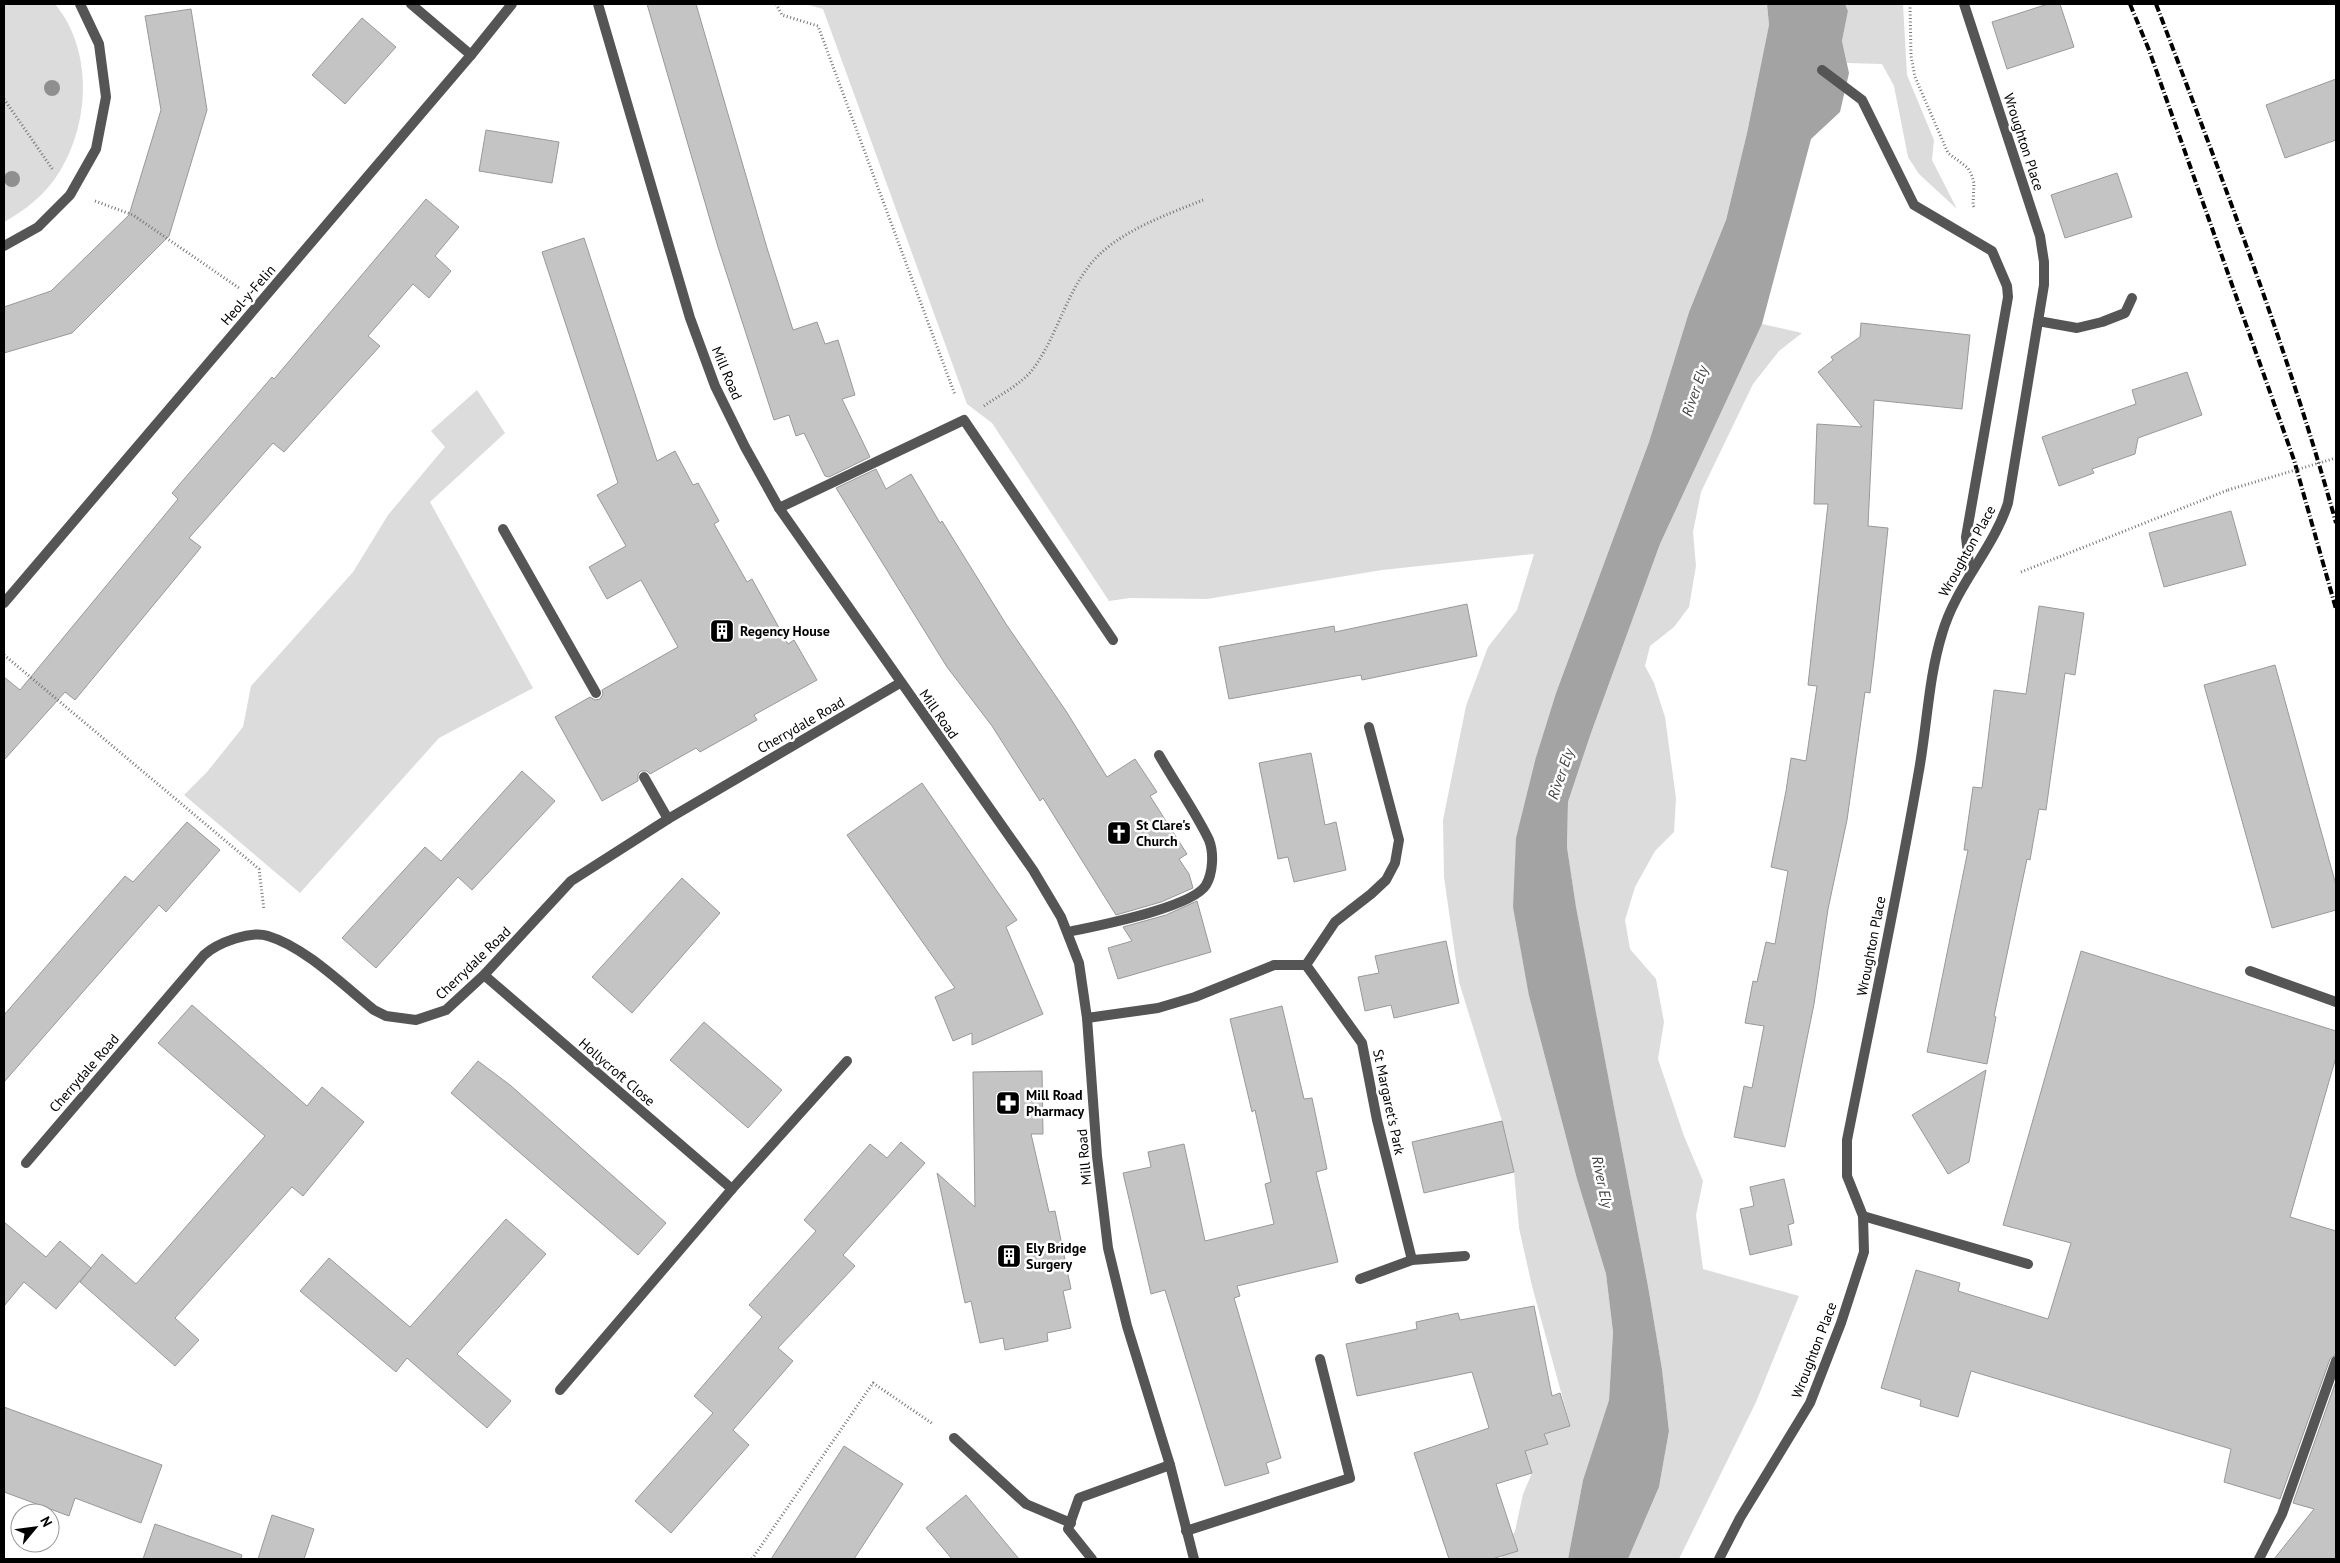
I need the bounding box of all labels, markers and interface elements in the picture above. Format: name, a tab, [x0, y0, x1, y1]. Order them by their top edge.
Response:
street label: Wroughton Place	[2000, 91, 2048, 193]
street label: Heol-y-Felin	[217, 261, 279, 329]
street label: Mill Road	[708, 344, 746, 402]
water label: River Ely	[1677, 361, 1713, 419]
street label: Wroughton Place	[1935, 502, 1999, 600]
building icon: Regency House	[709, 618, 735, 644]
place label: Regency House	[740, 622, 830, 640]
street label: Mill Road	[915, 686, 963, 742]
street label: Cherrydale Road	[754, 693, 848, 757]
water label: River Ely	[1543, 744, 1579, 802]
place label: St Clare's Church	[1136, 816, 1190, 850]
church icon: St Clare's Church	[1106, 820, 1132, 846]
street label: Wroughton Place	[1852, 894, 1890, 998]
street label: Cherrydale Road	[432, 923, 514, 1003]
street label: Cherrydale Road	[45, 1030, 123, 1116]
street label: Hollycroft Close	[575, 1034, 659, 1110]
street label: St Margaret's Park	[1369, 1048, 1409, 1157]
place label: Mill Road Pharmacy	[1026, 1086, 1085, 1120]
pharmacy icon: Mill Road Pharmacy	[995, 1090, 1021, 1116]
street label: Mill Road	[1073, 1128, 1095, 1186]
water label: River Ely	[1588, 1154, 1618, 1211]
place label: Ely Bridge Surgery	[1026, 1239, 1086, 1273]
building icon: Ely Bridge Surgery	[996, 1243, 1022, 1269]
street label: Wroughton Place	[1787, 1299, 1841, 1401]
north arrow	[10, 1503, 60, 1553]
text: N	[36, 1513, 56, 1530]

